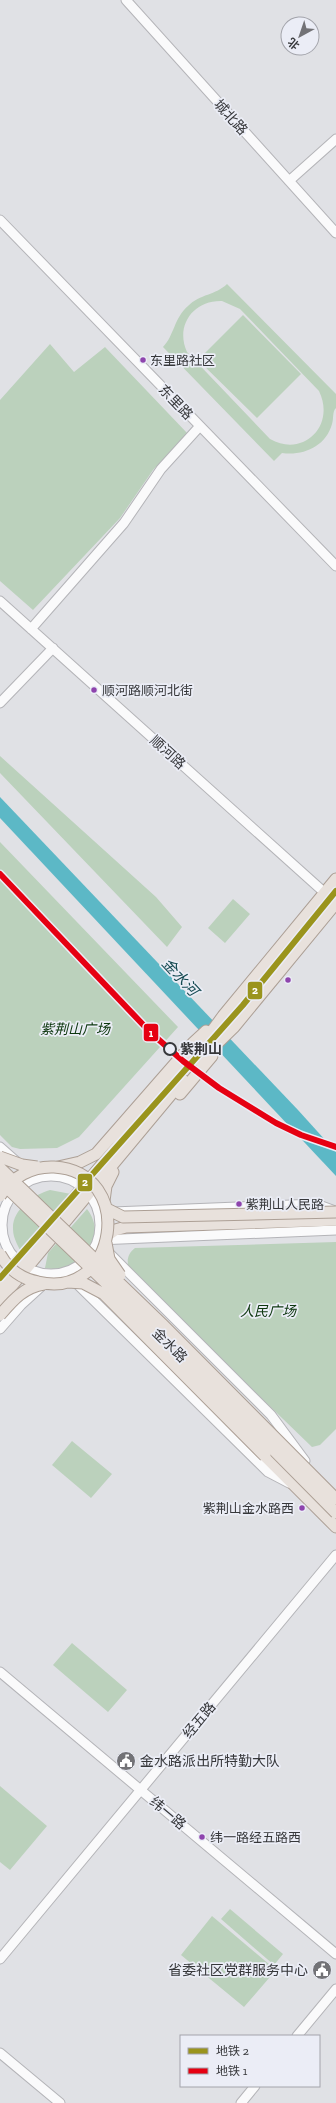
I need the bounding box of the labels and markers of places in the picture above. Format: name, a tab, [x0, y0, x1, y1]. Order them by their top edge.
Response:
place label: 东里路社区	[150, 353, 215, 368]
marker: 东里路社区	[138, 355, 148, 365]
place label: 顺河路顺河北街	[102, 683, 193, 698]
marker: 顺河路顺河北街	[89, 685, 99, 695]
unlabelled marker	[283, 975, 293, 985]
place label: 紫荆山	[180, 1041, 222, 1058]
marker: 紫荆山	[163, 1042, 177, 1056]
place label: 紫荆山人民路	[246, 1197, 324, 1212]
marker: 紫荆山人民路	[234, 1199, 244, 1209]
place label: 紫荆山金水路西	[203, 1501, 294, 1516]
marker: 紫荆山金水路西	[297, 1503, 307, 1513]
public building icon: 金水路派出所特勤大队	[115, 1750, 137, 1772]
place label: 金水路派出所特勤大队	[140, 1753, 280, 1770]
place label: 纬一路经五路西	[210, 1830, 301, 1845]
marker: 纬一路经五路西	[197, 1832, 207, 1842]
public building icon: 省委社区党群服务中心	[311, 1959, 333, 1981]
place label: 省委社区党群服务中心	[168, 1962, 308, 1979]

